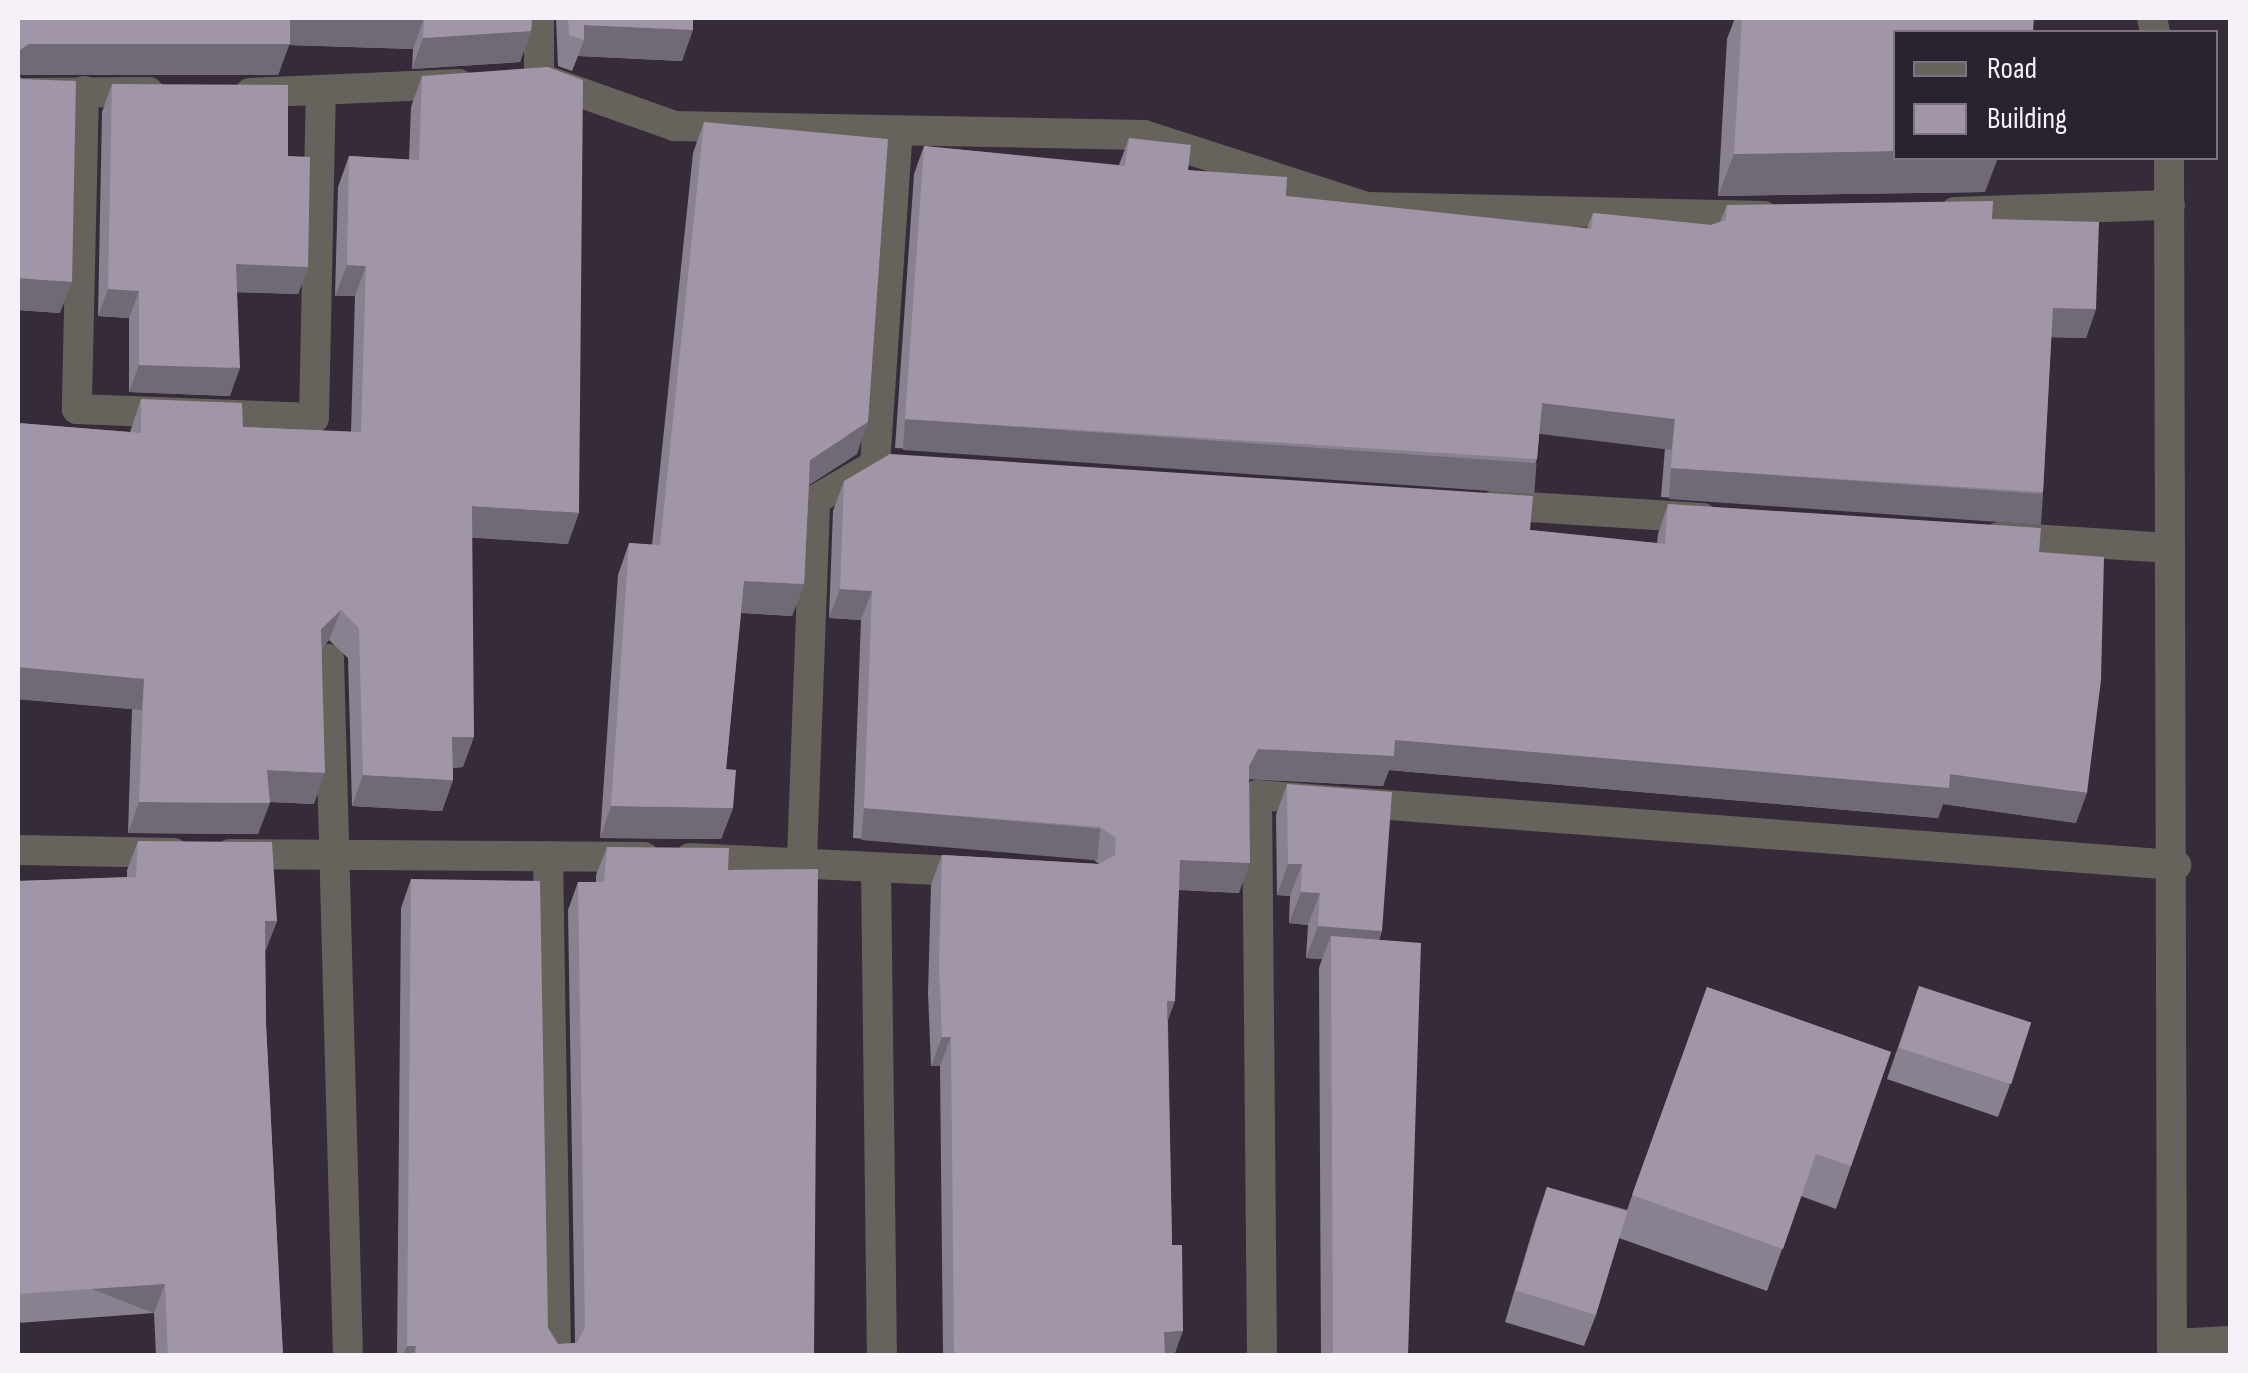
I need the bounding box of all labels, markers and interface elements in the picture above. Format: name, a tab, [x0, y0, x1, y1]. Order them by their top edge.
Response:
legend	[1893, 30, 2218, 160]
text: Road	[1987, 51, 2037, 87]
text: Building	[1987, 101, 2067, 137]

